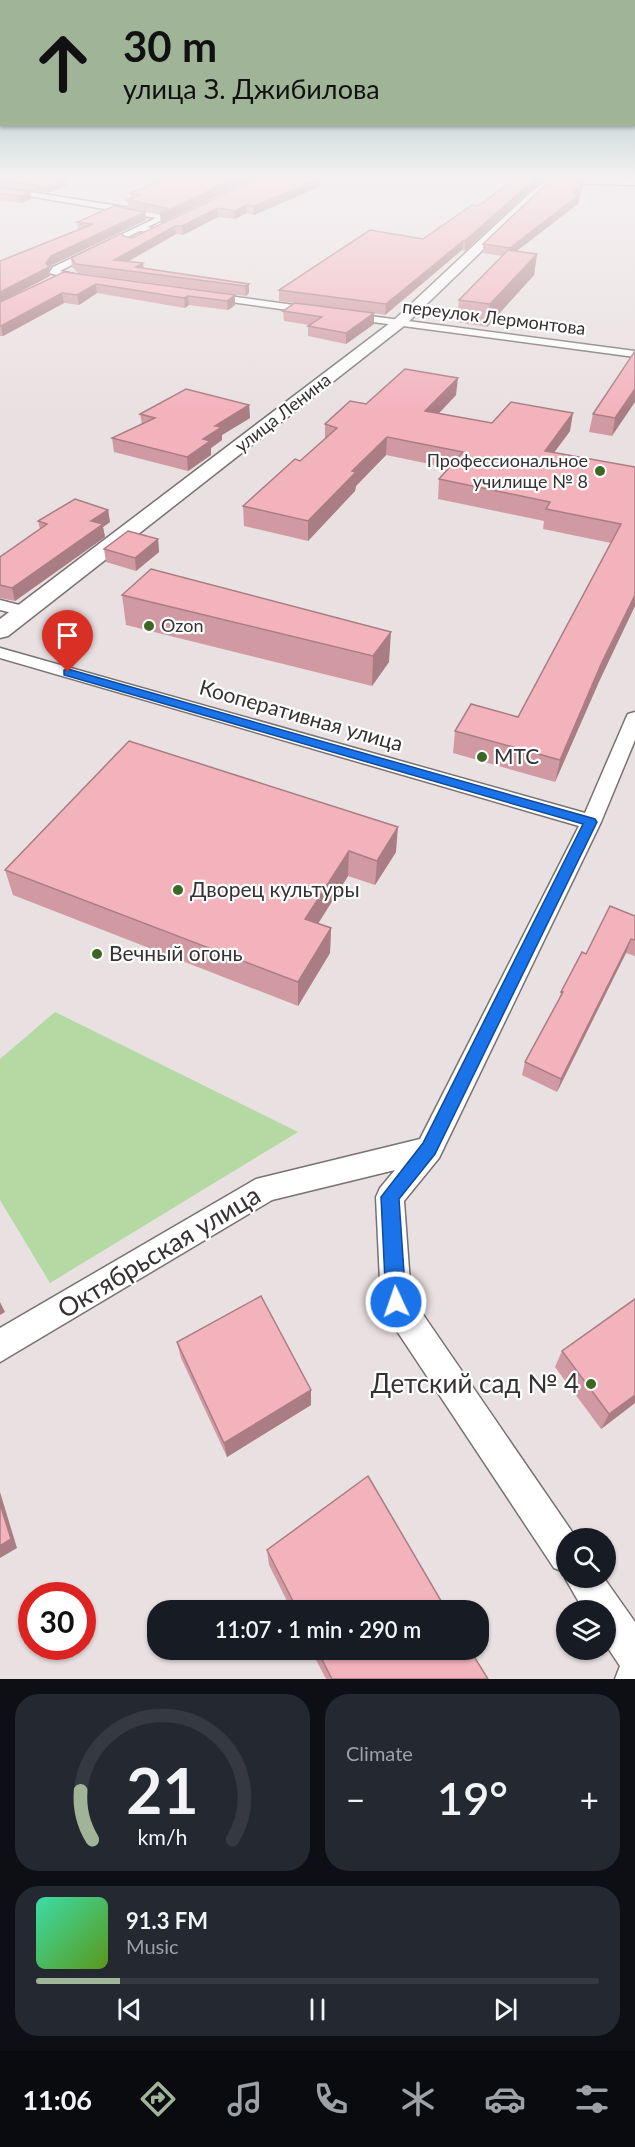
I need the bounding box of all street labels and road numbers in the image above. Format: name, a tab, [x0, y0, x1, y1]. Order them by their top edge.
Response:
street label: переулок Лермонтова	[401, 295, 587, 339]
street label: улица Ленина	[230, 368, 335, 456]
street label: Кооперативная улица	[197, 674, 406, 756]
street label: Октябрьская улица	[51, 1178, 266, 1324]

